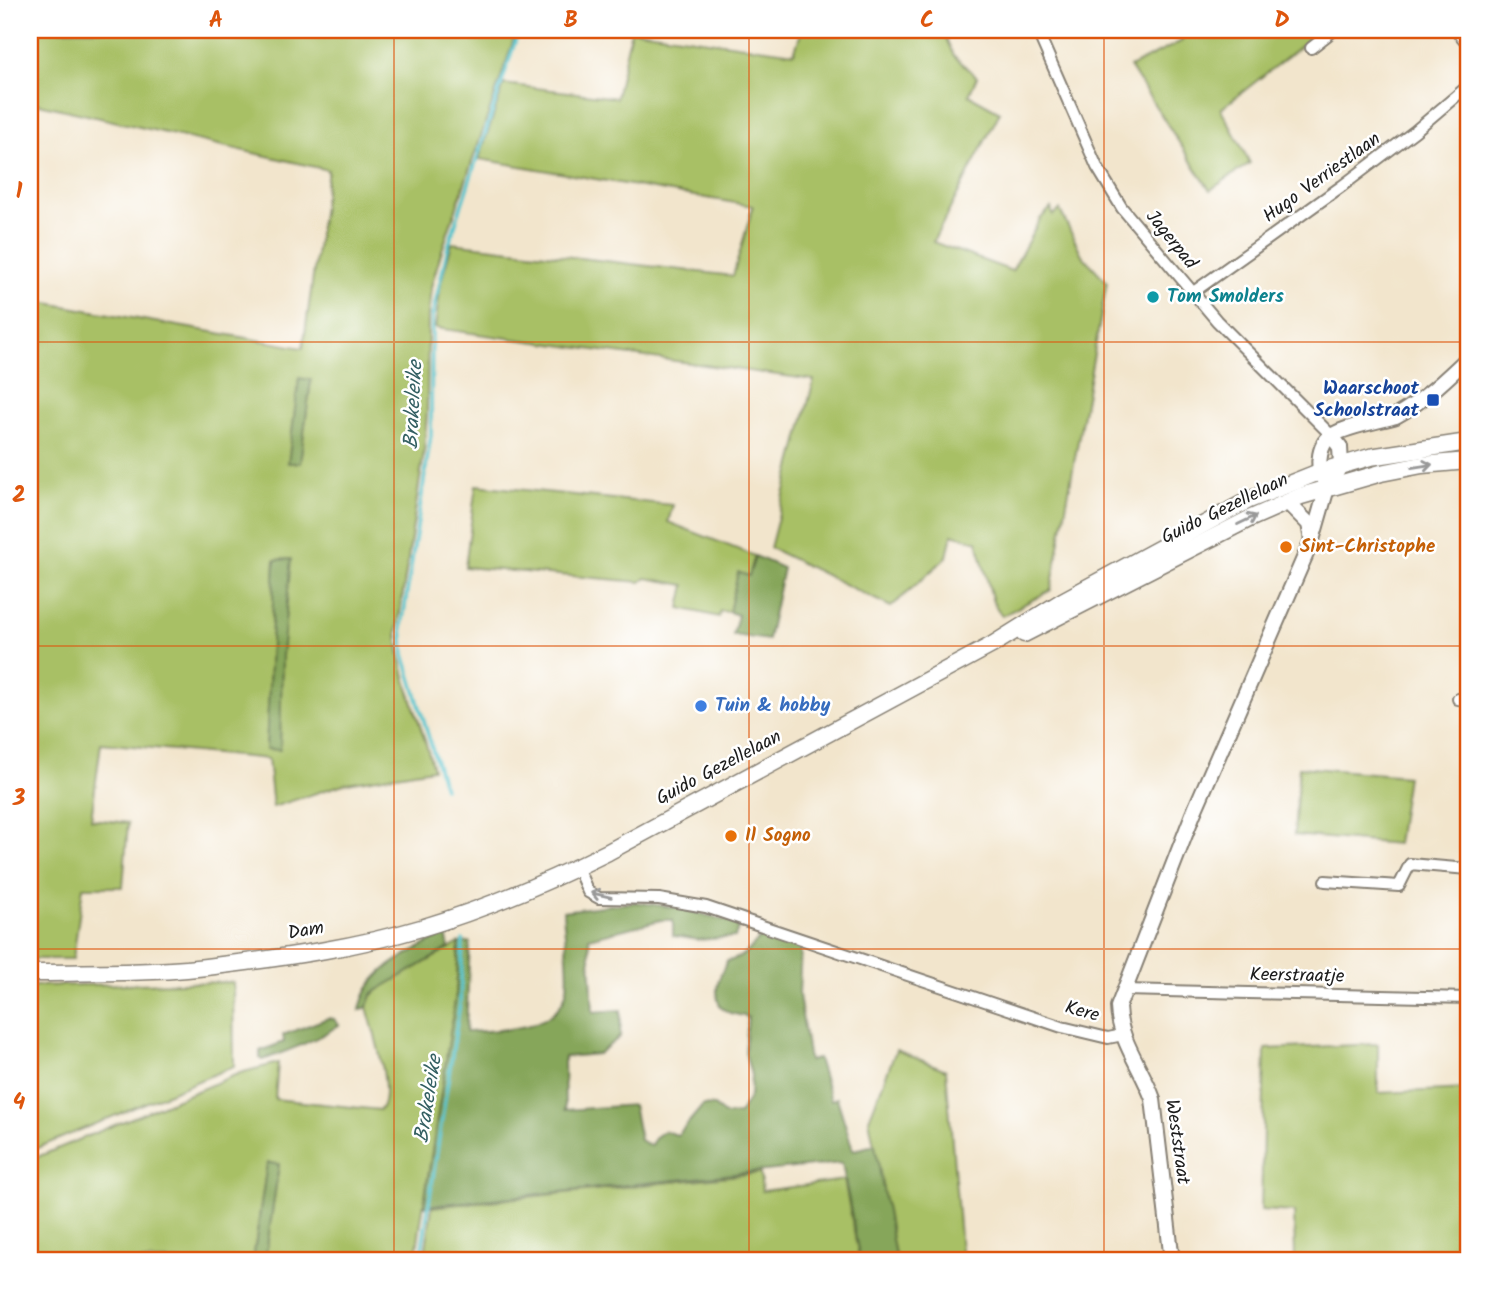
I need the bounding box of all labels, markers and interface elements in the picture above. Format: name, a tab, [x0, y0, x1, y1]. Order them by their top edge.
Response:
text: A	[209, 3, 223, 39]
text: B	[564, 3, 578, 39]
text: C	[920, 3, 934, 39]
text: D	[1274, 3, 1290, 39]
street label: Hugo Verriestlaan	[1257, 125, 1387, 231]
text: 1	[16, 174, 23, 210]
street label: Jagerpad	[1138, 204, 1205, 277]
place label: Tom Smolders	[1167, 282, 1284, 312]
marker: Tom Smolders	[1145, 289, 1161, 305]
water label: Brakeleike	[395, 357, 433, 450]
place label: Waarschoot Schoolstraat	[1314, 374, 1419, 426]
marker: Waarschoot Schoolstraat	[1425, 392, 1441, 408]
one-way arrow	[1410, 459, 1432, 472]
street label: Guido Gezellelaan	[1156, 465, 1294, 553]
text: 2	[12, 478, 26, 514]
one-way arrow	[1236, 513, 1257, 526]
place label: Sint-Christophe	[1300, 532, 1435, 562]
marker: Sint-Christophe	[1278, 539, 1294, 555]
place label: Tuin & hobby	[715, 691, 831, 721]
marker: Tuin & hobby	[693, 698, 709, 714]
street label: Guido Gezellelaan	[651, 722, 787, 814]
text: 3	[12, 781, 26, 817]
place label: Il Sogno	[745, 821, 811, 851]
marker: Il Sogno	[723, 828, 739, 844]
one-way arrow	[590, 888, 612, 901]
street label: Dam	[286, 913, 326, 949]
street label: Keerstraatje	[1249, 960, 1345, 992]
street label: Kere	[1061, 993, 1103, 1031]
water label: Brakeleike	[406, 1050, 453, 1145]
text: 4	[13, 1085, 26, 1121]
street label: Weststraat	[1156, 1097, 1198, 1187]

